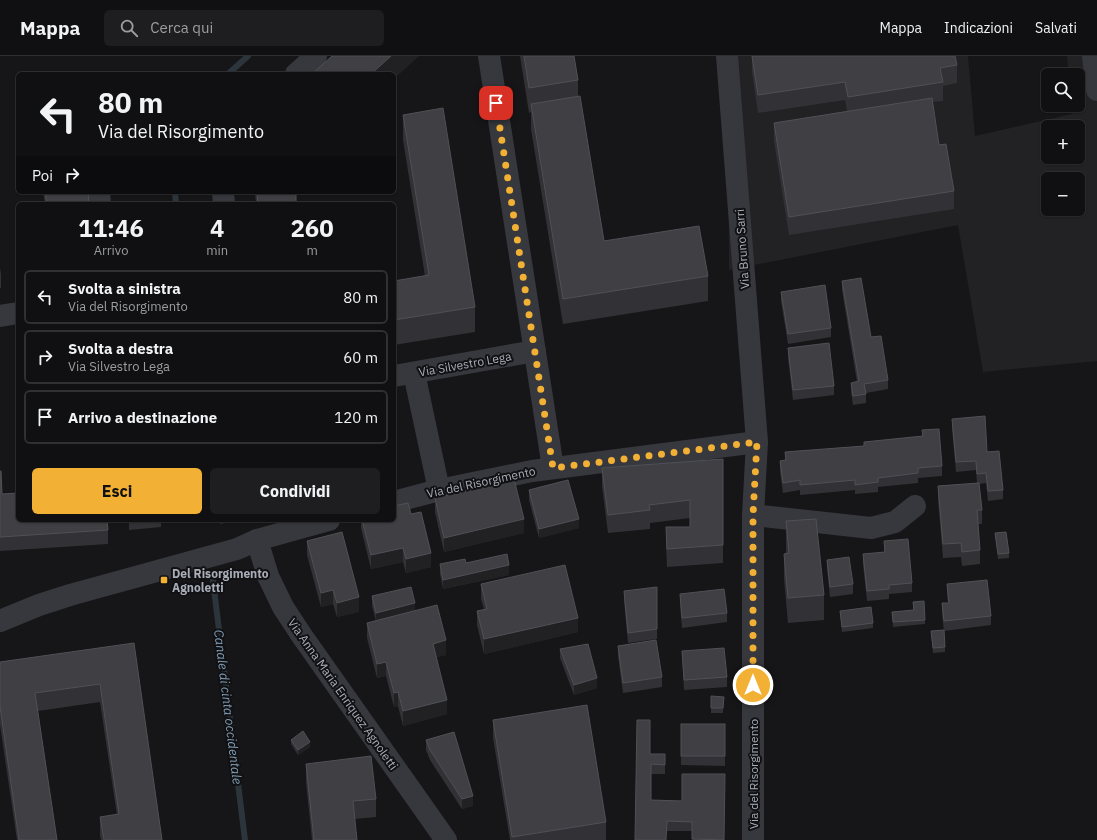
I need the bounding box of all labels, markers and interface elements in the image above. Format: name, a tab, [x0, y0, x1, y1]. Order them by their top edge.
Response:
search box	[104, 10, 384, 46]
text: Mappa	[20, 16, 80, 40]
icon: search	[118, 17, 140, 39]
text: Cerca qui	[150, 18, 213, 37]
text: Mappa	[880, 19, 922, 37]
text: Indicazioni	[944, 19, 1013, 37]
text: Salvati	[1035, 19, 1077, 37]
map controls	[1041, 68, 1085, 216]
button: search	[1041, 68, 1085, 112]
text: 80 m	[98, 84, 163, 121]
pin	[479, 86, 513, 120]
icon: left	[32, 88, 84, 140]
icon: arrive	[485, 92, 507, 114]
text: Via del Risorgimento	[98, 120, 264, 143]
button: +	[1041, 120, 1085, 164]
icon: right	[61, 164, 83, 186]
text: Poi	[32, 166, 53, 185]
button: −	[1041, 172, 1085, 216]
street label: Via Bruno Sarri	[732, 208, 752, 290]
text: 11:46	[78, 212, 144, 244]
text: 4	[210, 212, 224, 244]
text: 260	[290, 212, 334, 244]
text: Arrivo	[94, 242, 128, 259]
text: min	[206, 242, 228, 259]
text: m	[306, 242, 318, 259]
text: Svolta a sinistra	[68, 279, 181, 298]
icon: left	[34, 286, 56, 308]
text: 80 m	[343, 288, 378, 307]
text: Via del Risorgimento	[68, 298, 188, 315]
text: Svolta a destra	[68, 339, 173, 358]
icon: right	[34, 346, 56, 368]
text: 60 m	[343, 348, 378, 367]
street label: Via Silvestro Lega	[417, 348, 513, 380]
text: Via Silvestro Lega	[68, 358, 170, 375]
icon: arrive	[34, 406, 56, 428]
text: Arrivo a destinazione	[68, 408, 217, 427]
text: 120 m	[334, 408, 378, 427]
street label: Via del Risorgimento	[425, 463, 537, 501]
button: Esci	[32, 468, 202, 514]
button: Condividi	[210, 468, 380, 514]
place label: Del Risorgimento Agnoletti	[172, 566, 269, 595]
marker: Del Risorgimento Agnoletti	[159, 575, 169, 585]
street label: Via Anna Maria Enriquez Agnoletti	[285, 615, 401, 773]
water label: Canale di cinta occidentale	[210, 629, 246, 786]
position arrow	[732, 664, 774, 706]
street label: Via del Risorgimento	[746, 718, 761, 829]

